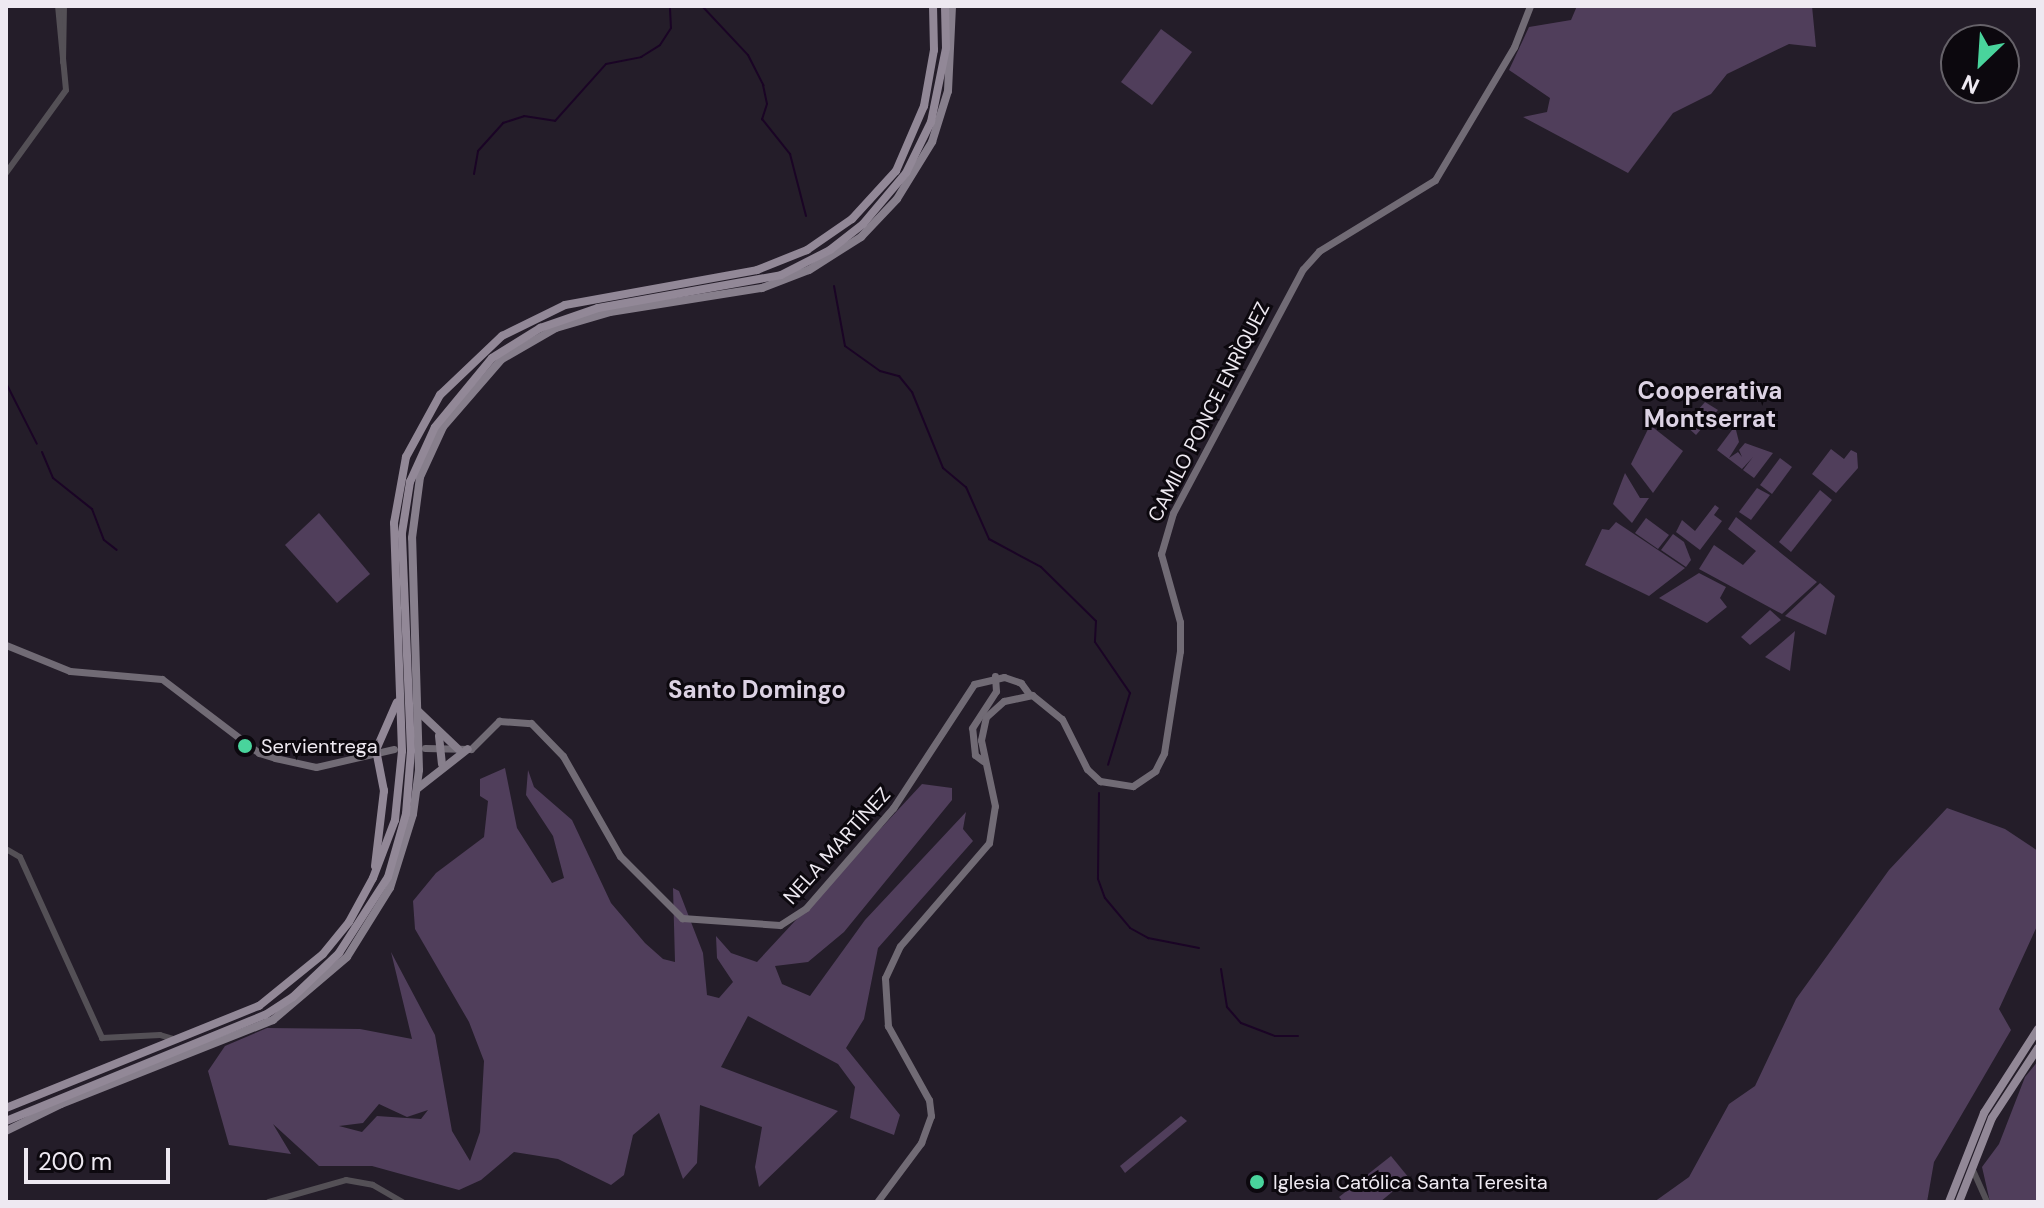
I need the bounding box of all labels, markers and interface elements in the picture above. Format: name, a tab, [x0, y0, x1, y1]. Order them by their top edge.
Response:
north arrow	[1940, 24, 2020, 104]
text: N	[1957, 68, 1984, 101]
street label: CAMILO PONCE ENRÌQUEZ	[1143, 298, 1275, 526]
district label: Cooperativa Montserrat	[1638, 377, 1782, 433]
district label: Santo Domingo	[668, 676, 846, 704]
place label: Servientrega	[261, 734, 378, 758]
marker: Servientrega	[236, 737, 254, 755]
street label: NELA MARTÍNEZ	[779, 783, 895, 909]
scale bar	[28, 1132, 174, 1182]
text: 200 m	[38, 1146, 112, 1177]
place label: Iglesia Católica Santa Teresita	[1273, 1170, 1548, 1194]
marker: Iglesia Católica Santa Teresita	[1248, 1173, 1266, 1191]

